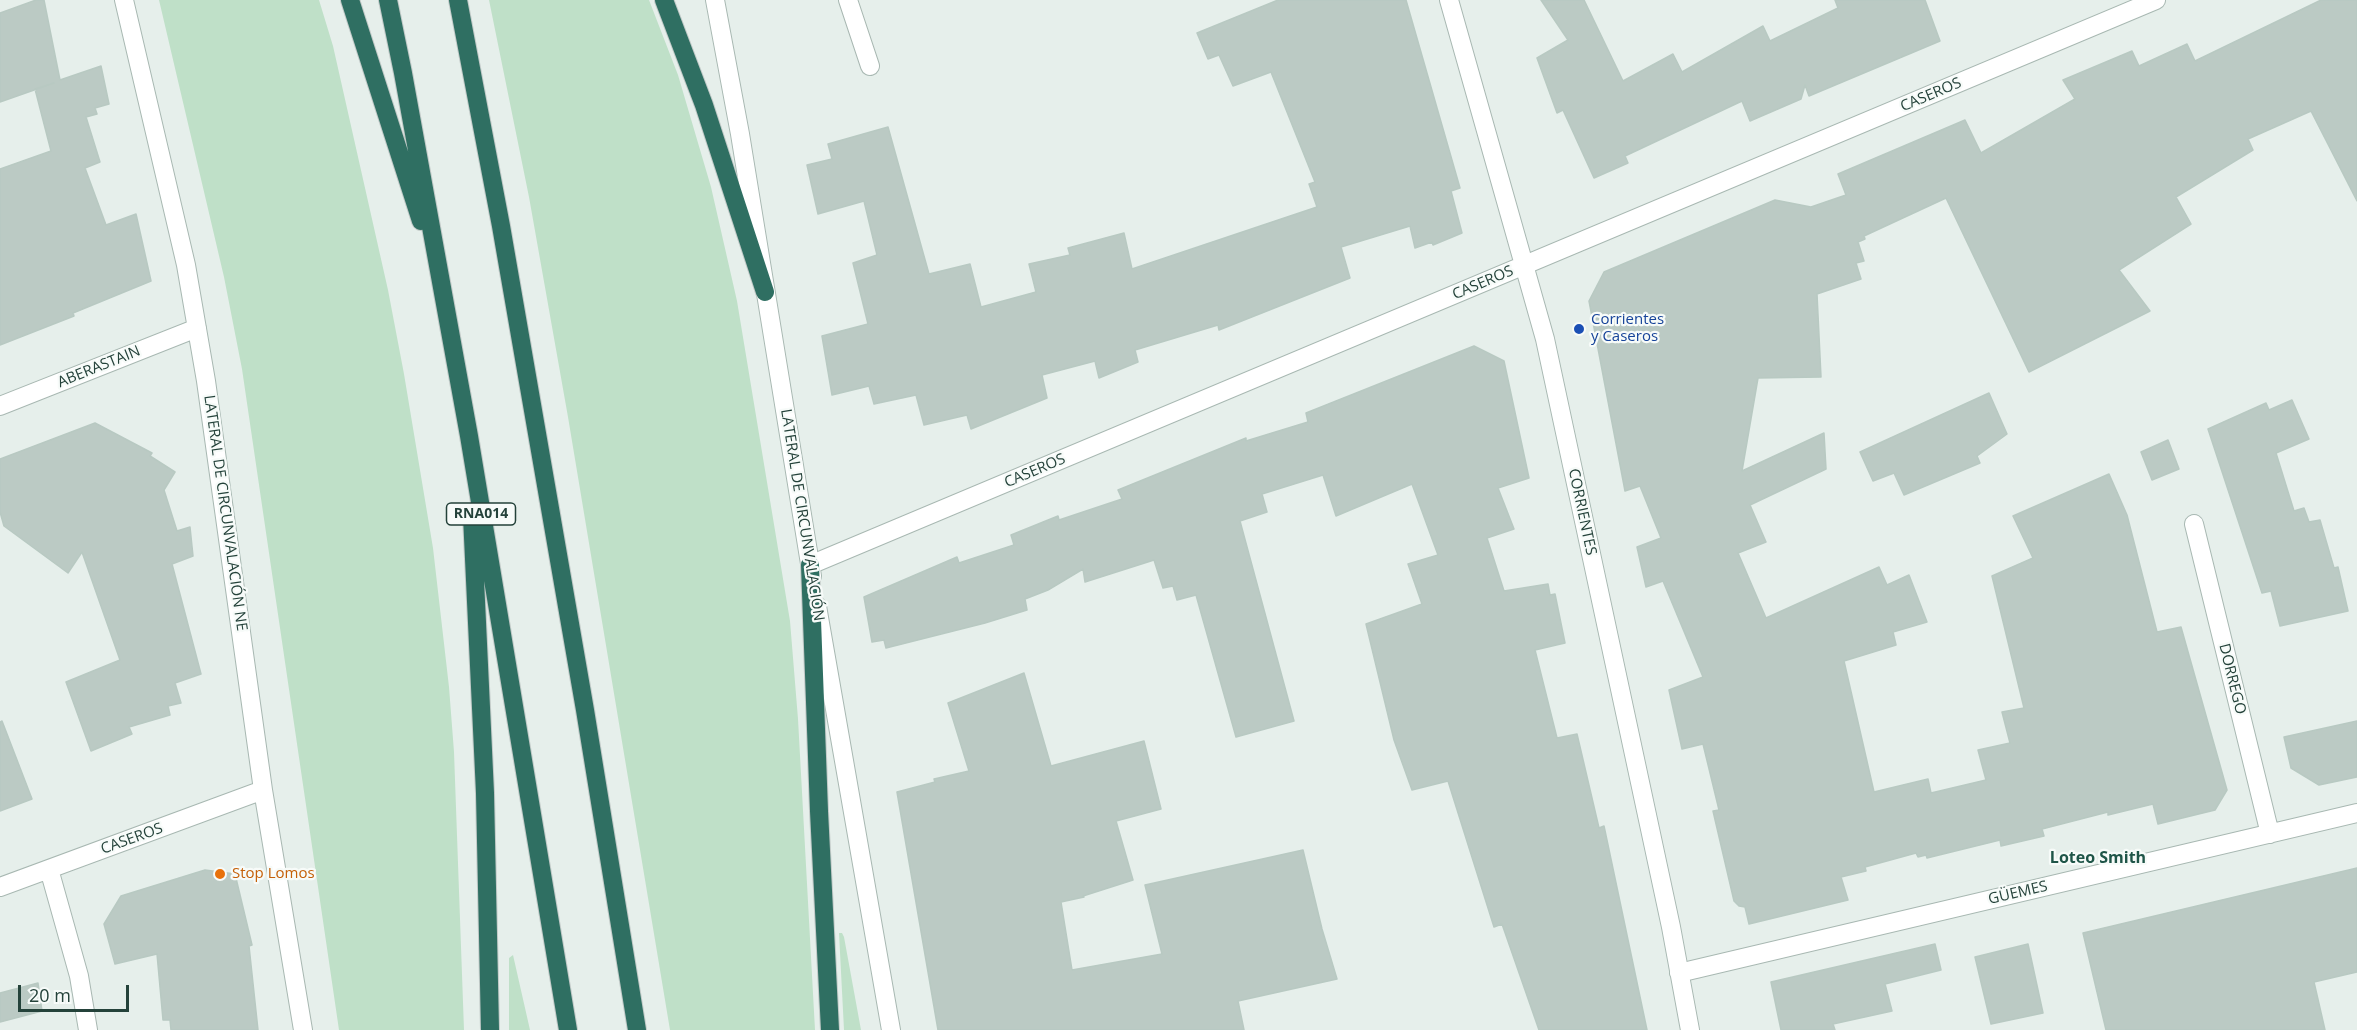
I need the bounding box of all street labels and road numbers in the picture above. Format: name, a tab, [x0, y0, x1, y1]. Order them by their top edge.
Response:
street label: CASEROS	[1898, 74, 1964, 116]
street label: CASEROS	[1450, 262, 1516, 304]
street label: ABERASTAIN	[55, 342, 143, 392]
street label: LATERAL DE CIRCUNVALACIÓN NE	[200, 394, 250, 632]
street label: LATERAL DE CIRCUNVALACIÓN	[776, 408, 828, 622]
street label: CASEROS	[1002, 450, 1068, 492]
street label: CORRIENTES	[1564, 467, 1600, 557]
road number: RNA014	[446, 503, 516, 525]
street label: DORREGO	[2215, 642, 2249, 716]
street label: CASEROS	[99, 819, 165, 859]
street label: GÜEMES	[1987, 877, 2049, 909]

